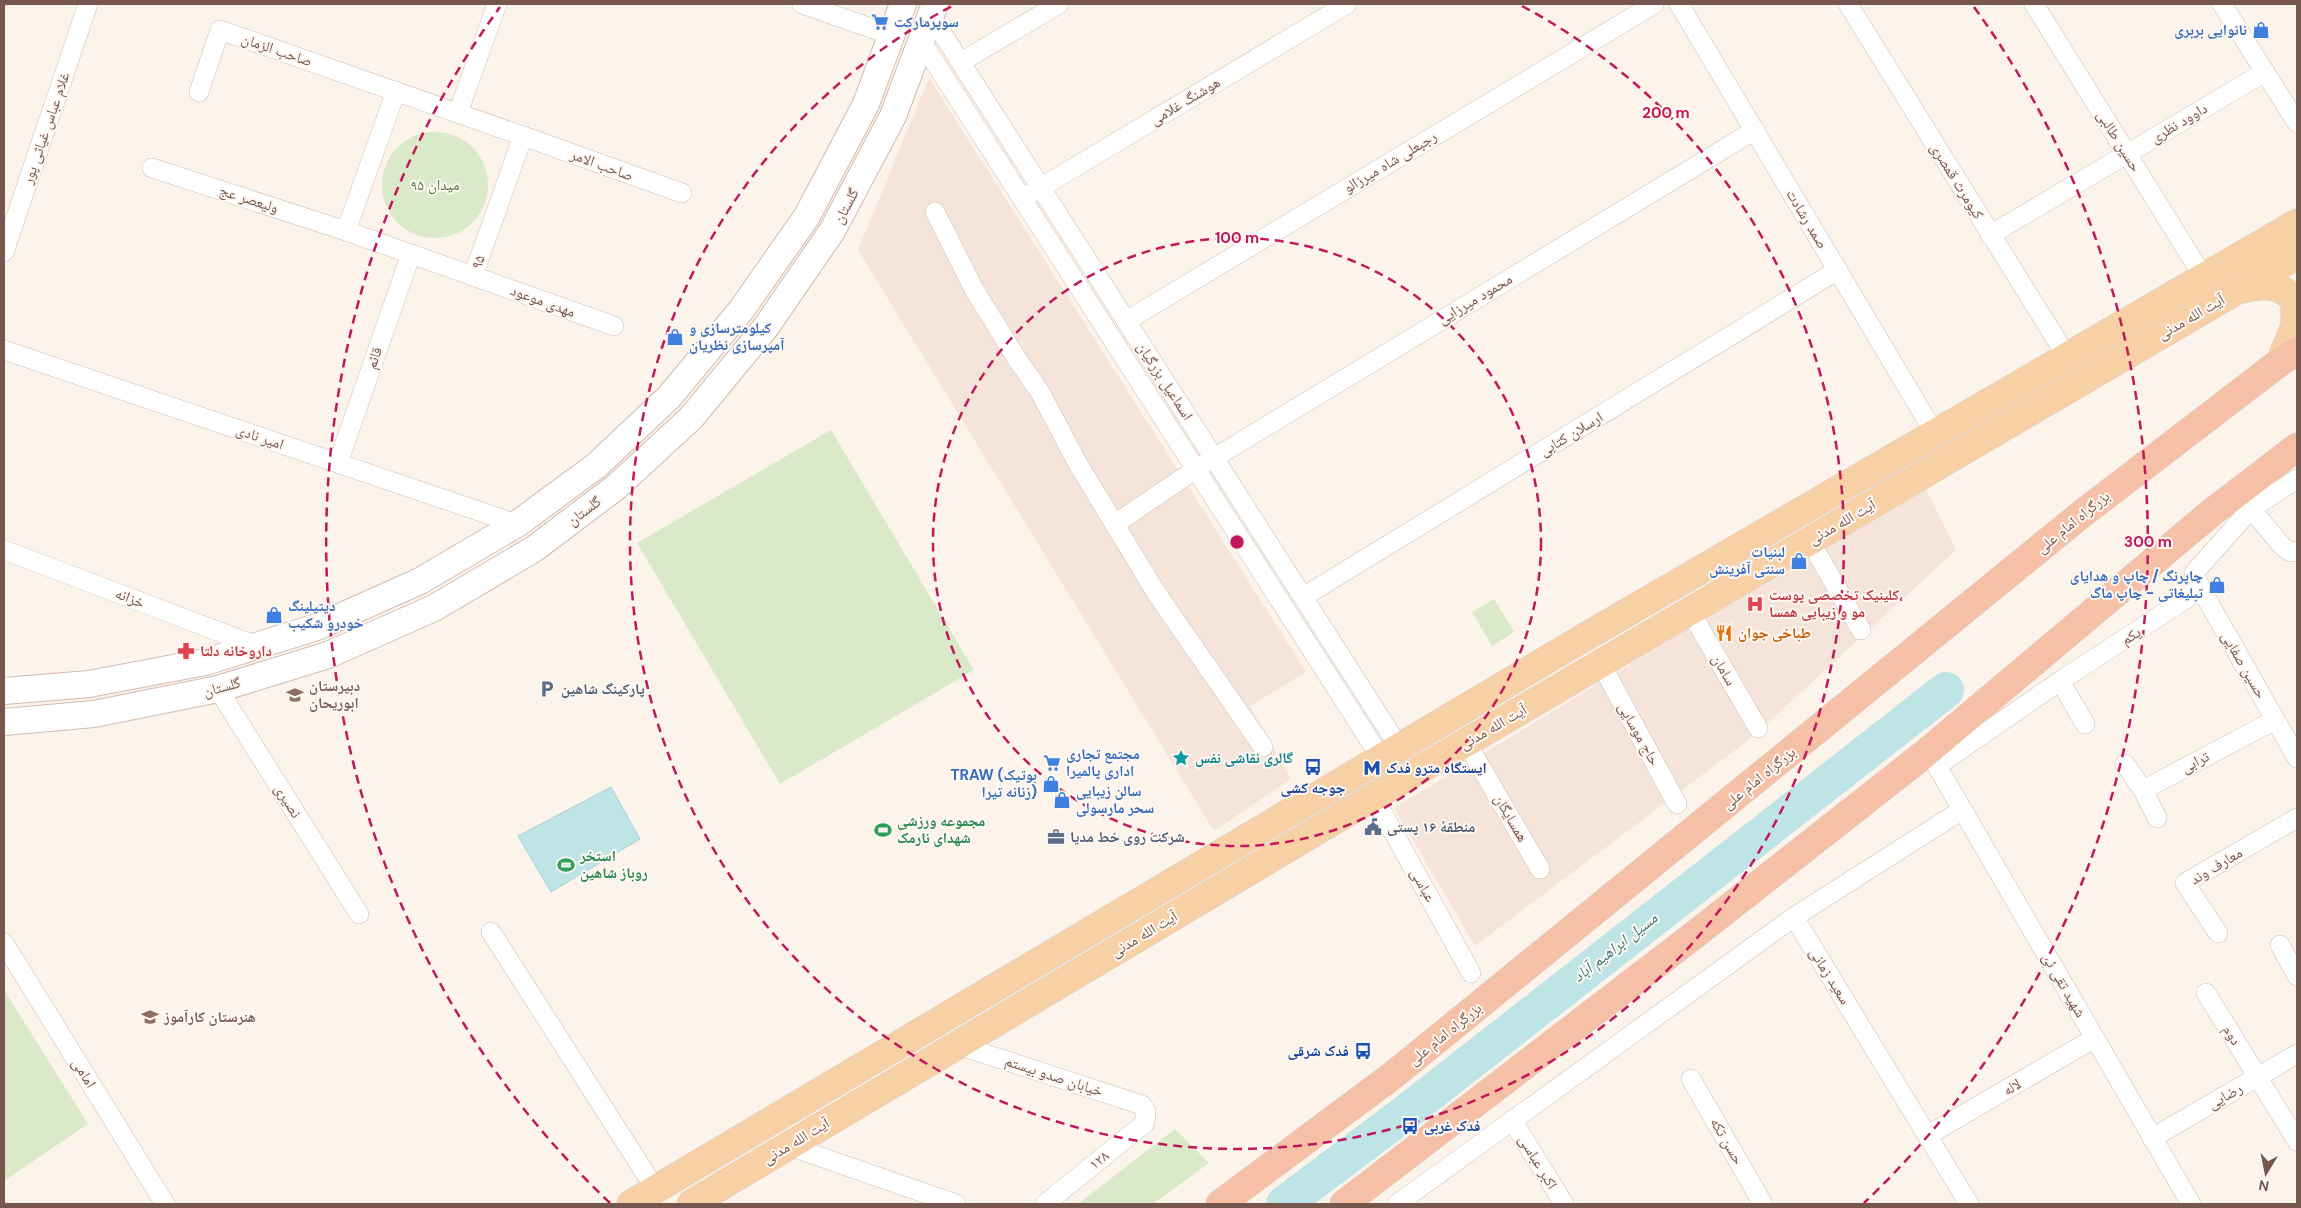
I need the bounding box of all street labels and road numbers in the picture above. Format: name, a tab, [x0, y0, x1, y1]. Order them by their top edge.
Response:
street label: صاحب الزمان	[239, 29, 315, 71]
street label: غلام عباس غیاثی ‌پور	[17, 69, 75, 188]
street label: هوشنگ غلامی	[1146, 72, 1224, 130]
street label: داوود نظری	[2147, 98, 2211, 148]
street label: حسین طالبی	[2092, 106, 2146, 176]
street label: رجبعلی شاه میرزالو	[1340, 126, 1441, 198]
street label: کیومرث قمصری	[1926, 139, 1988, 223]
street label: صاحب الامر	[567, 144, 636, 186]
street label: ولیعصر عج	[217, 180, 281, 218]
street label: گلستان	[828, 184, 864, 227]
street label: صمد رشادت	[1781, 185, 1833, 253]
street label: ۹۵	[466, 252, 490, 272]
street label: محمود میرزایی	[1434, 269, 1516, 329]
street label: مهدی موعود	[508, 280, 578, 322]
street label: آیت الله مدنی	[2154, 289, 2229, 344]
street label: اسماعیل بزرگیان	[1132, 338, 1198, 424]
street label: قائم	[361, 344, 387, 372]
street label: ارسلان کتابی	[1535, 407, 1607, 461]
street label: امیر نادی	[233, 420, 287, 454]
street label: بزرگراه امام علی	[2032, 486, 2114, 558]
street label: گلستان	[563, 491, 605, 530]
street label: آیت الله مدنی	[1805, 494, 1880, 549]
street label: خزانه	[112, 583, 148, 613]
street label: یکم	[2117, 622, 2145, 650]
street label: حسین صفایی	[2217, 628, 2272, 703]
street label: سامان	[1707, 651, 1741, 689]
street label: گلستان	[201, 672, 243, 702]
street label: آیت الله مدنی	[1456, 699, 1531, 754]
street label: حاج موسایی	[1613, 699, 1665, 770]
street label: بزرگراه امام علی	[1718, 742, 1800, 814]
street label: ترابی	[2177, 746, 2213, 778]
street label: نصیری	[270, 780, 306, 822]
street label: همسایگان	[1489, 790, 1533, 846]
street label: معارف وند	[2186, 843, 2246, 889]
street label: عباسی	[1406, 864, 1441, 906]
street label: آیت الله مدنی	[1107, 906, 1182, 962]
street label: سعید زمانی	[1805, 944, 1855, 1008]
street label: شهید تقی ئی	[2037, 949, 2091, 1021]
street label: بزرگراه امام علی	[1404, 998, 1486, 1070]
street label: دوم	[2218, 1021, 2246, 1049]
street label: خیابان صدو بیستم	[1002, 1051, 1106, 1101]
street label: امامی	[67, 1054, 101, 1092]
street label: لاله	[1999, 1074, 2025, 1100]
street label: رضایی	[2204, 1078, 2246, 1114]
street label: آیت الله مدنی	[759, 1113, 834, 1169]
street label: حسن تکه	[1706, 1114, 1749, 1169]
street label: اکبر عباسی	[1514, 1131, 1562, 1193]
street label: ۱۲۸	[1085, 1146, 1113, 1174]

